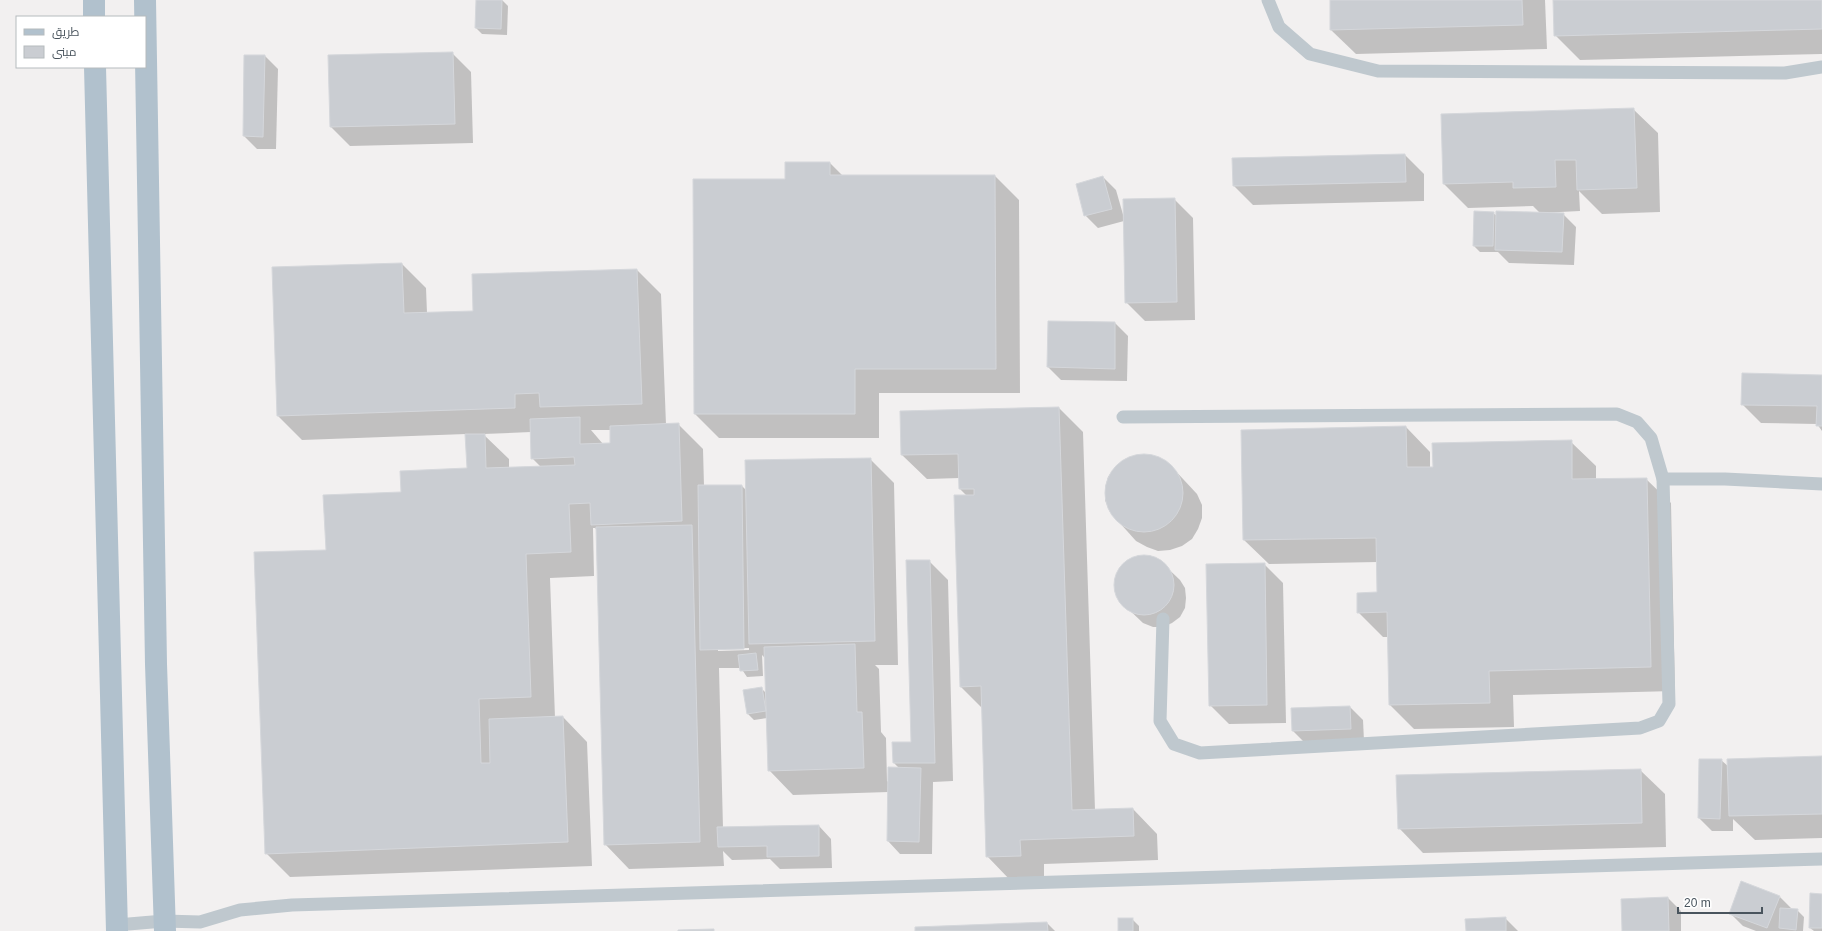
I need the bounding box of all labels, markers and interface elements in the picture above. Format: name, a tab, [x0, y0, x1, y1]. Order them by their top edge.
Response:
legend	[16, 16, 146, 68]
text: طريق	[52, 25, 80, 39]
text: مبنى	[52, 45, 77, 59]
scale bar	[1678, 889, 1762, 915]
text: 20 m	[1684, 896, 1711, 910]

